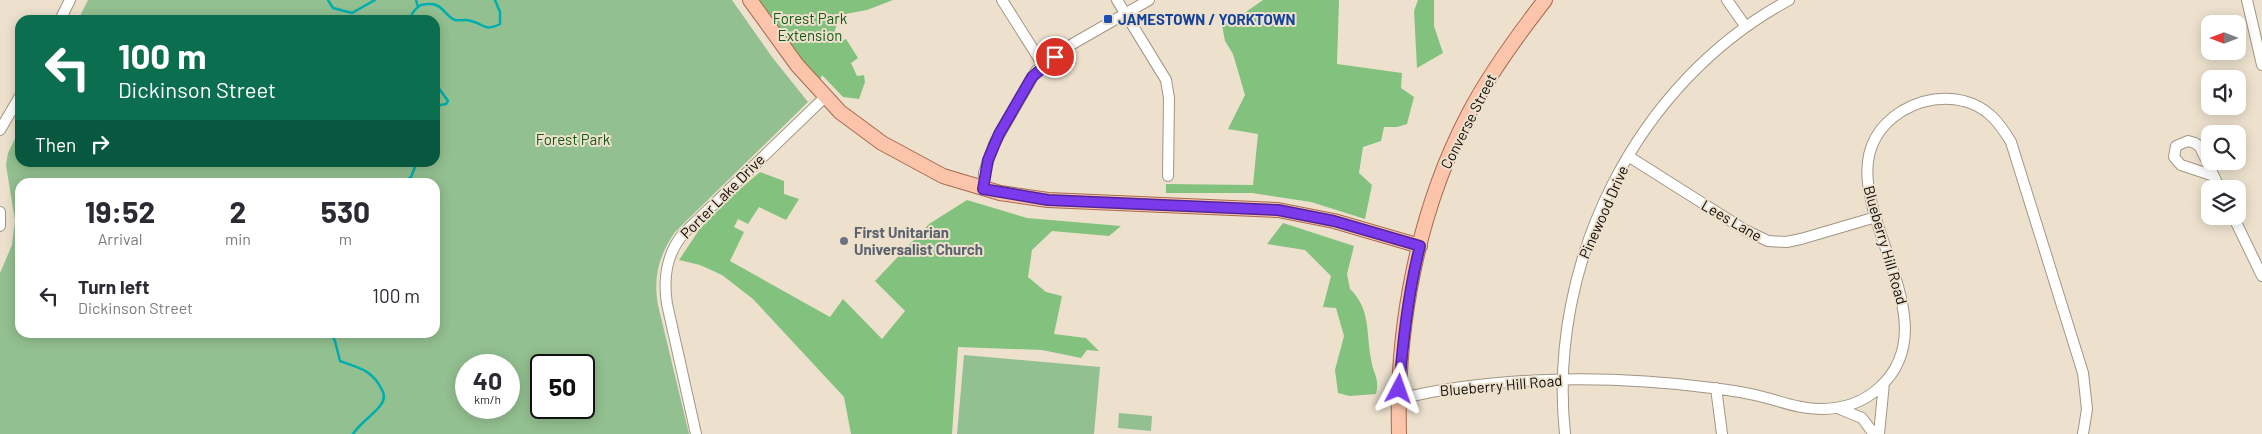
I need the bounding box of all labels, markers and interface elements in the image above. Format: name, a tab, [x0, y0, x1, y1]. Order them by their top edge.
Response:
park label: Forest Park Extension	[773, 9, 848, 44]
place label: JAMESTOWN / YORKTOWN	[1118, 10, 1296, 28]
marker: JAMESTOWN / YORKTOWN	[1102, 13, 1114, 25]
north arrow	[2201, 15, 2246, 60]
map controls	[2201, 15, 2246, 225]
text: 100 m	[118, 34, 207, 76]
icon: left	[35, 35, 100, 100]
pin	[1034, 36, 1076, 78]
icon: arrive	[1041, 43, 1069, 71]
street label: Converse Street	[1436, 70, 1500, 172]
button: sound	[2201, 70, 2246, 115]
text: Dickinson Street	[118, 76, 276, 102]
button: search	[2201, 125, 2246, 170]
icon: right	[86, 130, 114, 158]
park label: Forest Park	[536, 130, 611, 148]
text: Then	[35, 133, 76, 156]
street label: Porter Lake Drive	[676, 150, 768, 242]
street label: Pinewood Drive	[1574, 163, 1632, 261]
button: layers	[2201, 180, 2246, 225]
street label: Blueberry Hill Road	[1860, 183, 1912, 307]
text: 19:52	[85, 193, 155, 229]
text: 2	[230, 193, 246, 229]
text: 530	[321, 193, 370, 229]
street label: Lees Lane	[1699, 196, 1765, 244]
place label: First Unitarian Universalist Church	[854, 223, 983, 258]
text: Arrival	[98, 229, 142, 248]
text: min	[225, 229, 251, 248]
text: m	[339, 229, 352, 248]
marker: First Unitarian Universalist Church	[838, 235, 850, 247]
text: Turn left	[78, 275, 149, 298]
icon: left	[35, 282, 63, 310]
text: 100 m	[372, 284, 420, 307]
text: Dickinson Street	[78, 298, 193, 317]
speed limit sign: 50	[530, 354, 595, 419]
position arrow	[1372, 362, 1424, 414]
text: 40	[473, 365, 502, 395]
street label: Blueberry Hill Road	[1439, 371, 1563, 399]
text: km/h	[474, 392, 501, 406]

